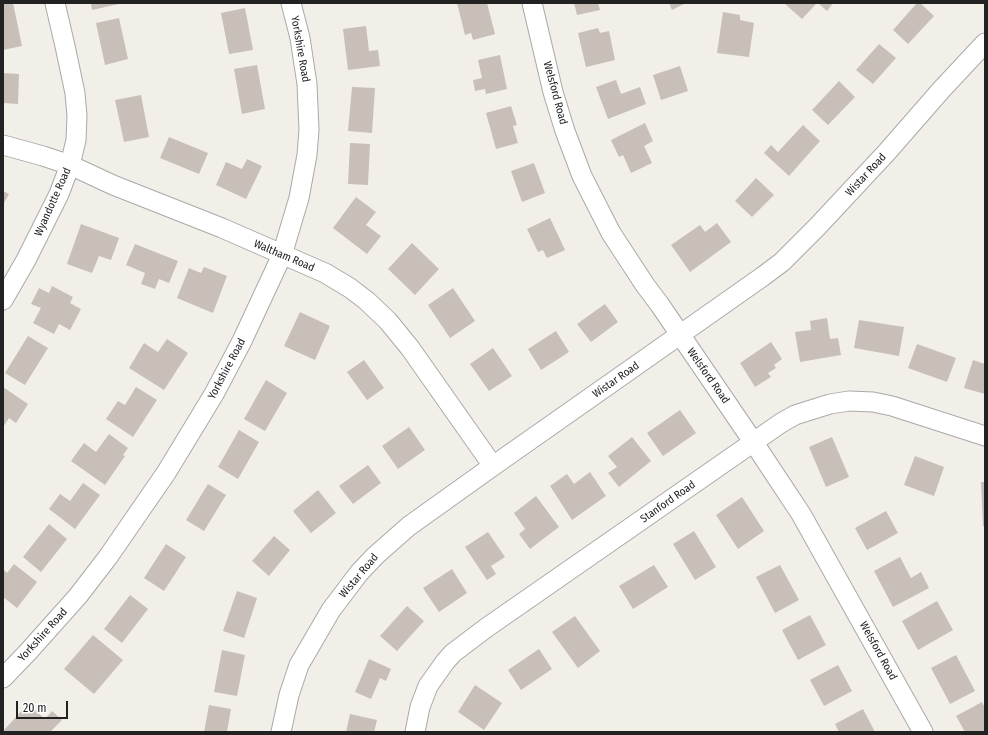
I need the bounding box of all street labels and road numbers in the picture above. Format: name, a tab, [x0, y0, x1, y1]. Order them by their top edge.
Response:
street label: Yorkshire Road	[288, 15, 312, 83]
street label: Welsford Road	[540, 60, 570, 126]
street label: Wistar Road	[843, 151, 889, 199]
street label: Wyandotte Road	[32, 166, 74, 238]
street label: Waltham Road	[252, 237, 316, 275]
street label: Yorkshire Road	[205, 336, 249, 402]
street label: Welsford Road	[684, 346, 732, 406]
street label: Wistar Road	[590, 359, 642, 401]
street label: Stanford Road	[638, 478, 698, 526]
street label: Wistar Road	[337, 551, 381, 601]
street label: Yorkshire Road	[16, 606, 70, 664]
street label: Welsford Road	[856, 619, 900, 683]

